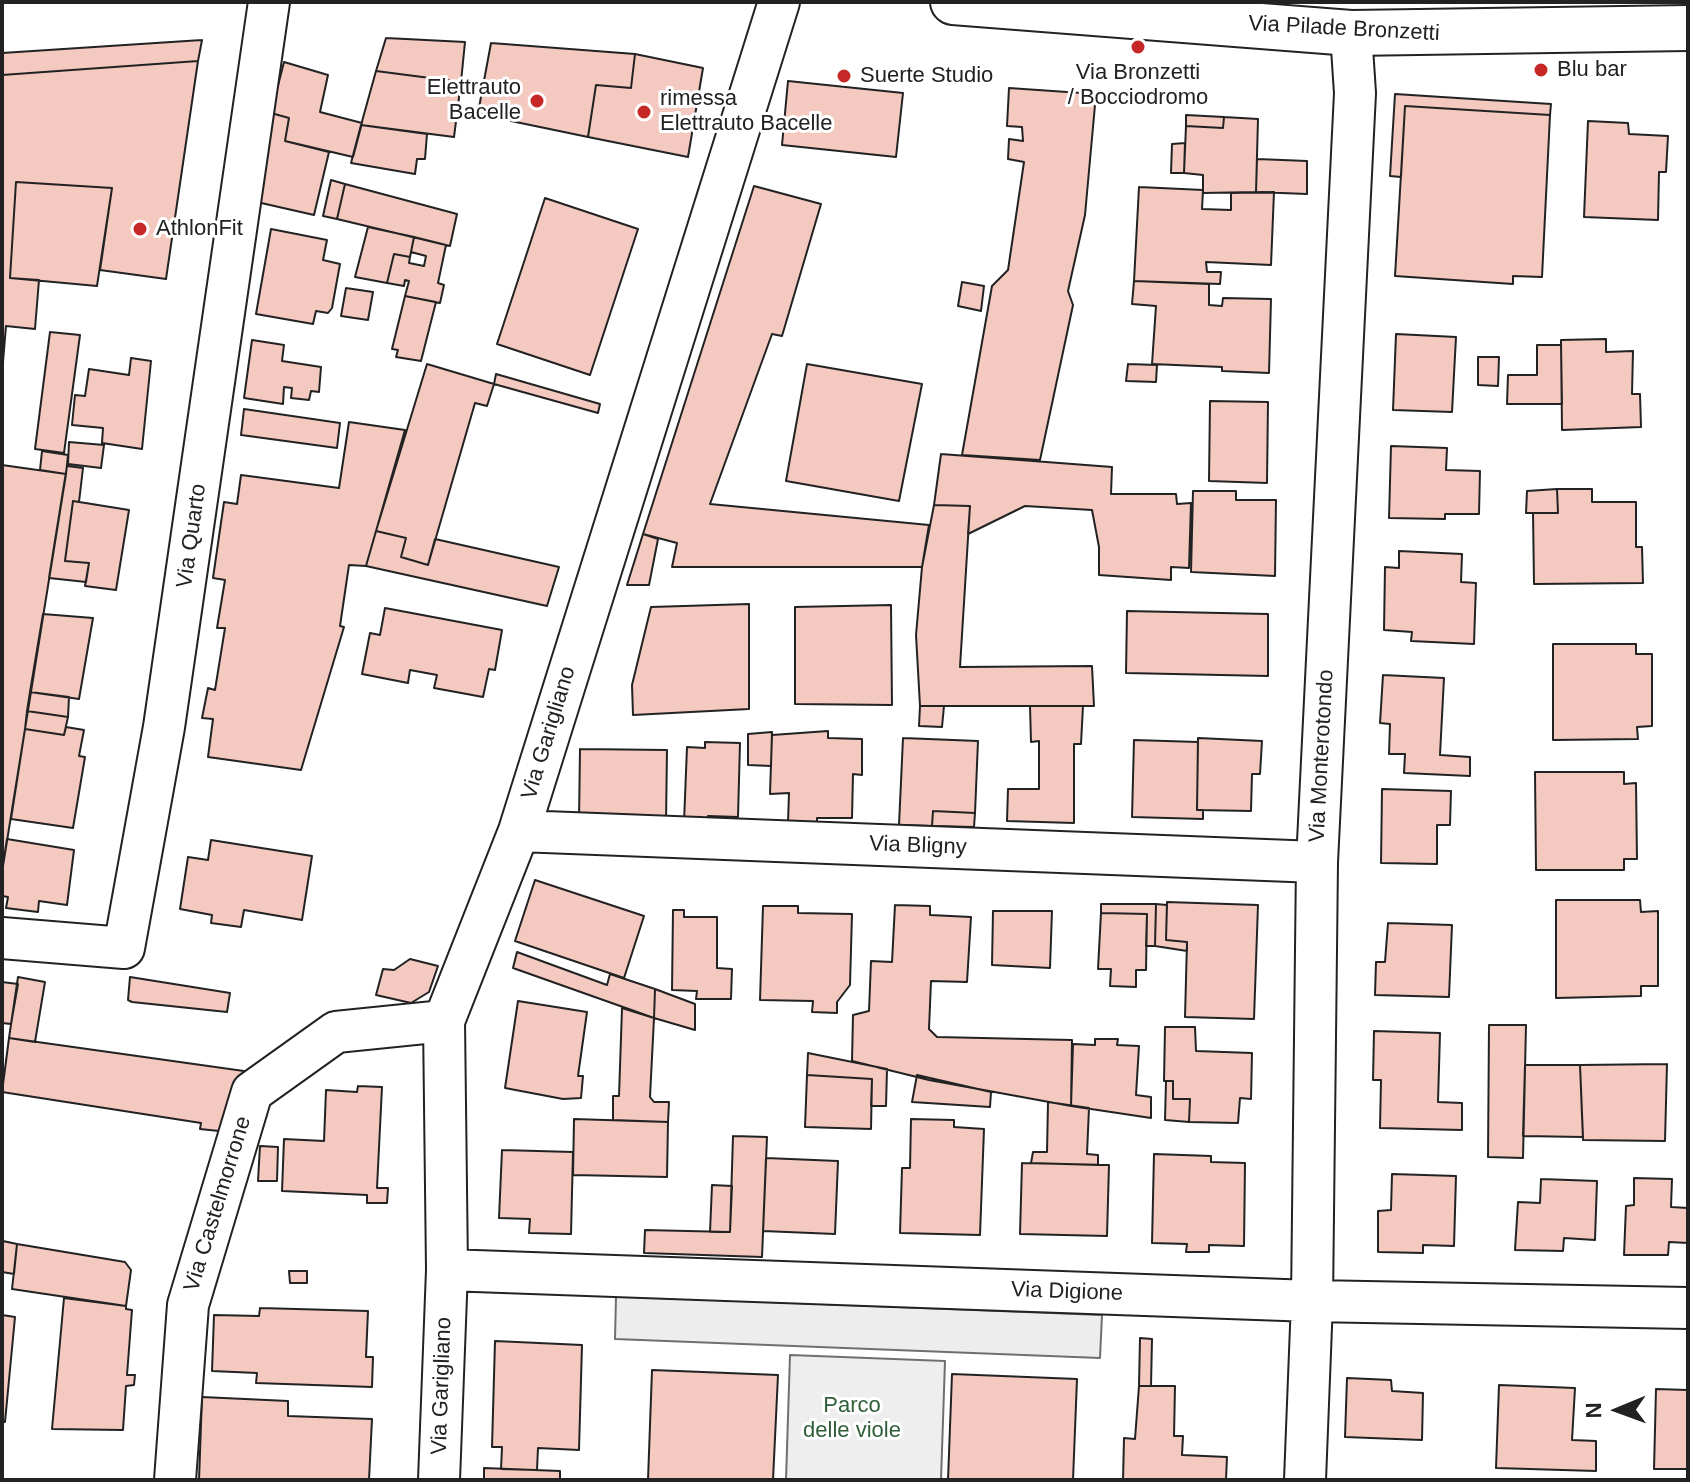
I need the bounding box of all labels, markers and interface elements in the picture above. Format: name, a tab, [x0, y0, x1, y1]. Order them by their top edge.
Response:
street label: Via Pilade Bronzetti	[1248, 11, 1440, 47]
marker: Via Bronzetti / Bocciodromo	[1129, 38, 1147, 56]
place label: Blu bar	[1557, 57, 1627, 83]
place label: Via Bronzetti / Bocciodromo	[1068, 60, 1208, 112]
marker: Blu bar	[1532, 61, 1550, 79]
place label: Suerte Studio	[860, 63, 993, 89]
marker: Suerte Studio	[835, 67, 853, 85]
place label: Elettrauto Bacelle	[427, 75, 521, 126]
place label: rimessa Elettrauto Bacelle	[660, 86, 832, 138]
marker: Elettrauto Bacelle	[528, 92, 546, 110]
marker: rimessa Elettrauto Bacelle	[635, 103, 653, 121]
place label: AthlonFit	[156, 216, 243, 242]
marker: AthlonFit	[131, 220, 149, 238]
street label: Via Quarto	[172, 482, 212, 590]
street label: Via Garigliano	[516, 663, 582, 803]
street label: Via Monterotondo	[1304, 669, 1340, 843]
street label: Via Bligny	[869, 831, 967, 861]
street label: Via Castelmorrone	[179, 1113, 257, 1295]
street label: Via Digione	[1011, 1277, 1123, 1307]
street label: Via Garigliano	[426, 1317, 458, 1455]
north arrow	[1578, 1370, 1658, 1450]
park label: Parco delle viole	[803, 1393, 901, 1444]
text: N	[1581, 1402, 1606, 1419]

